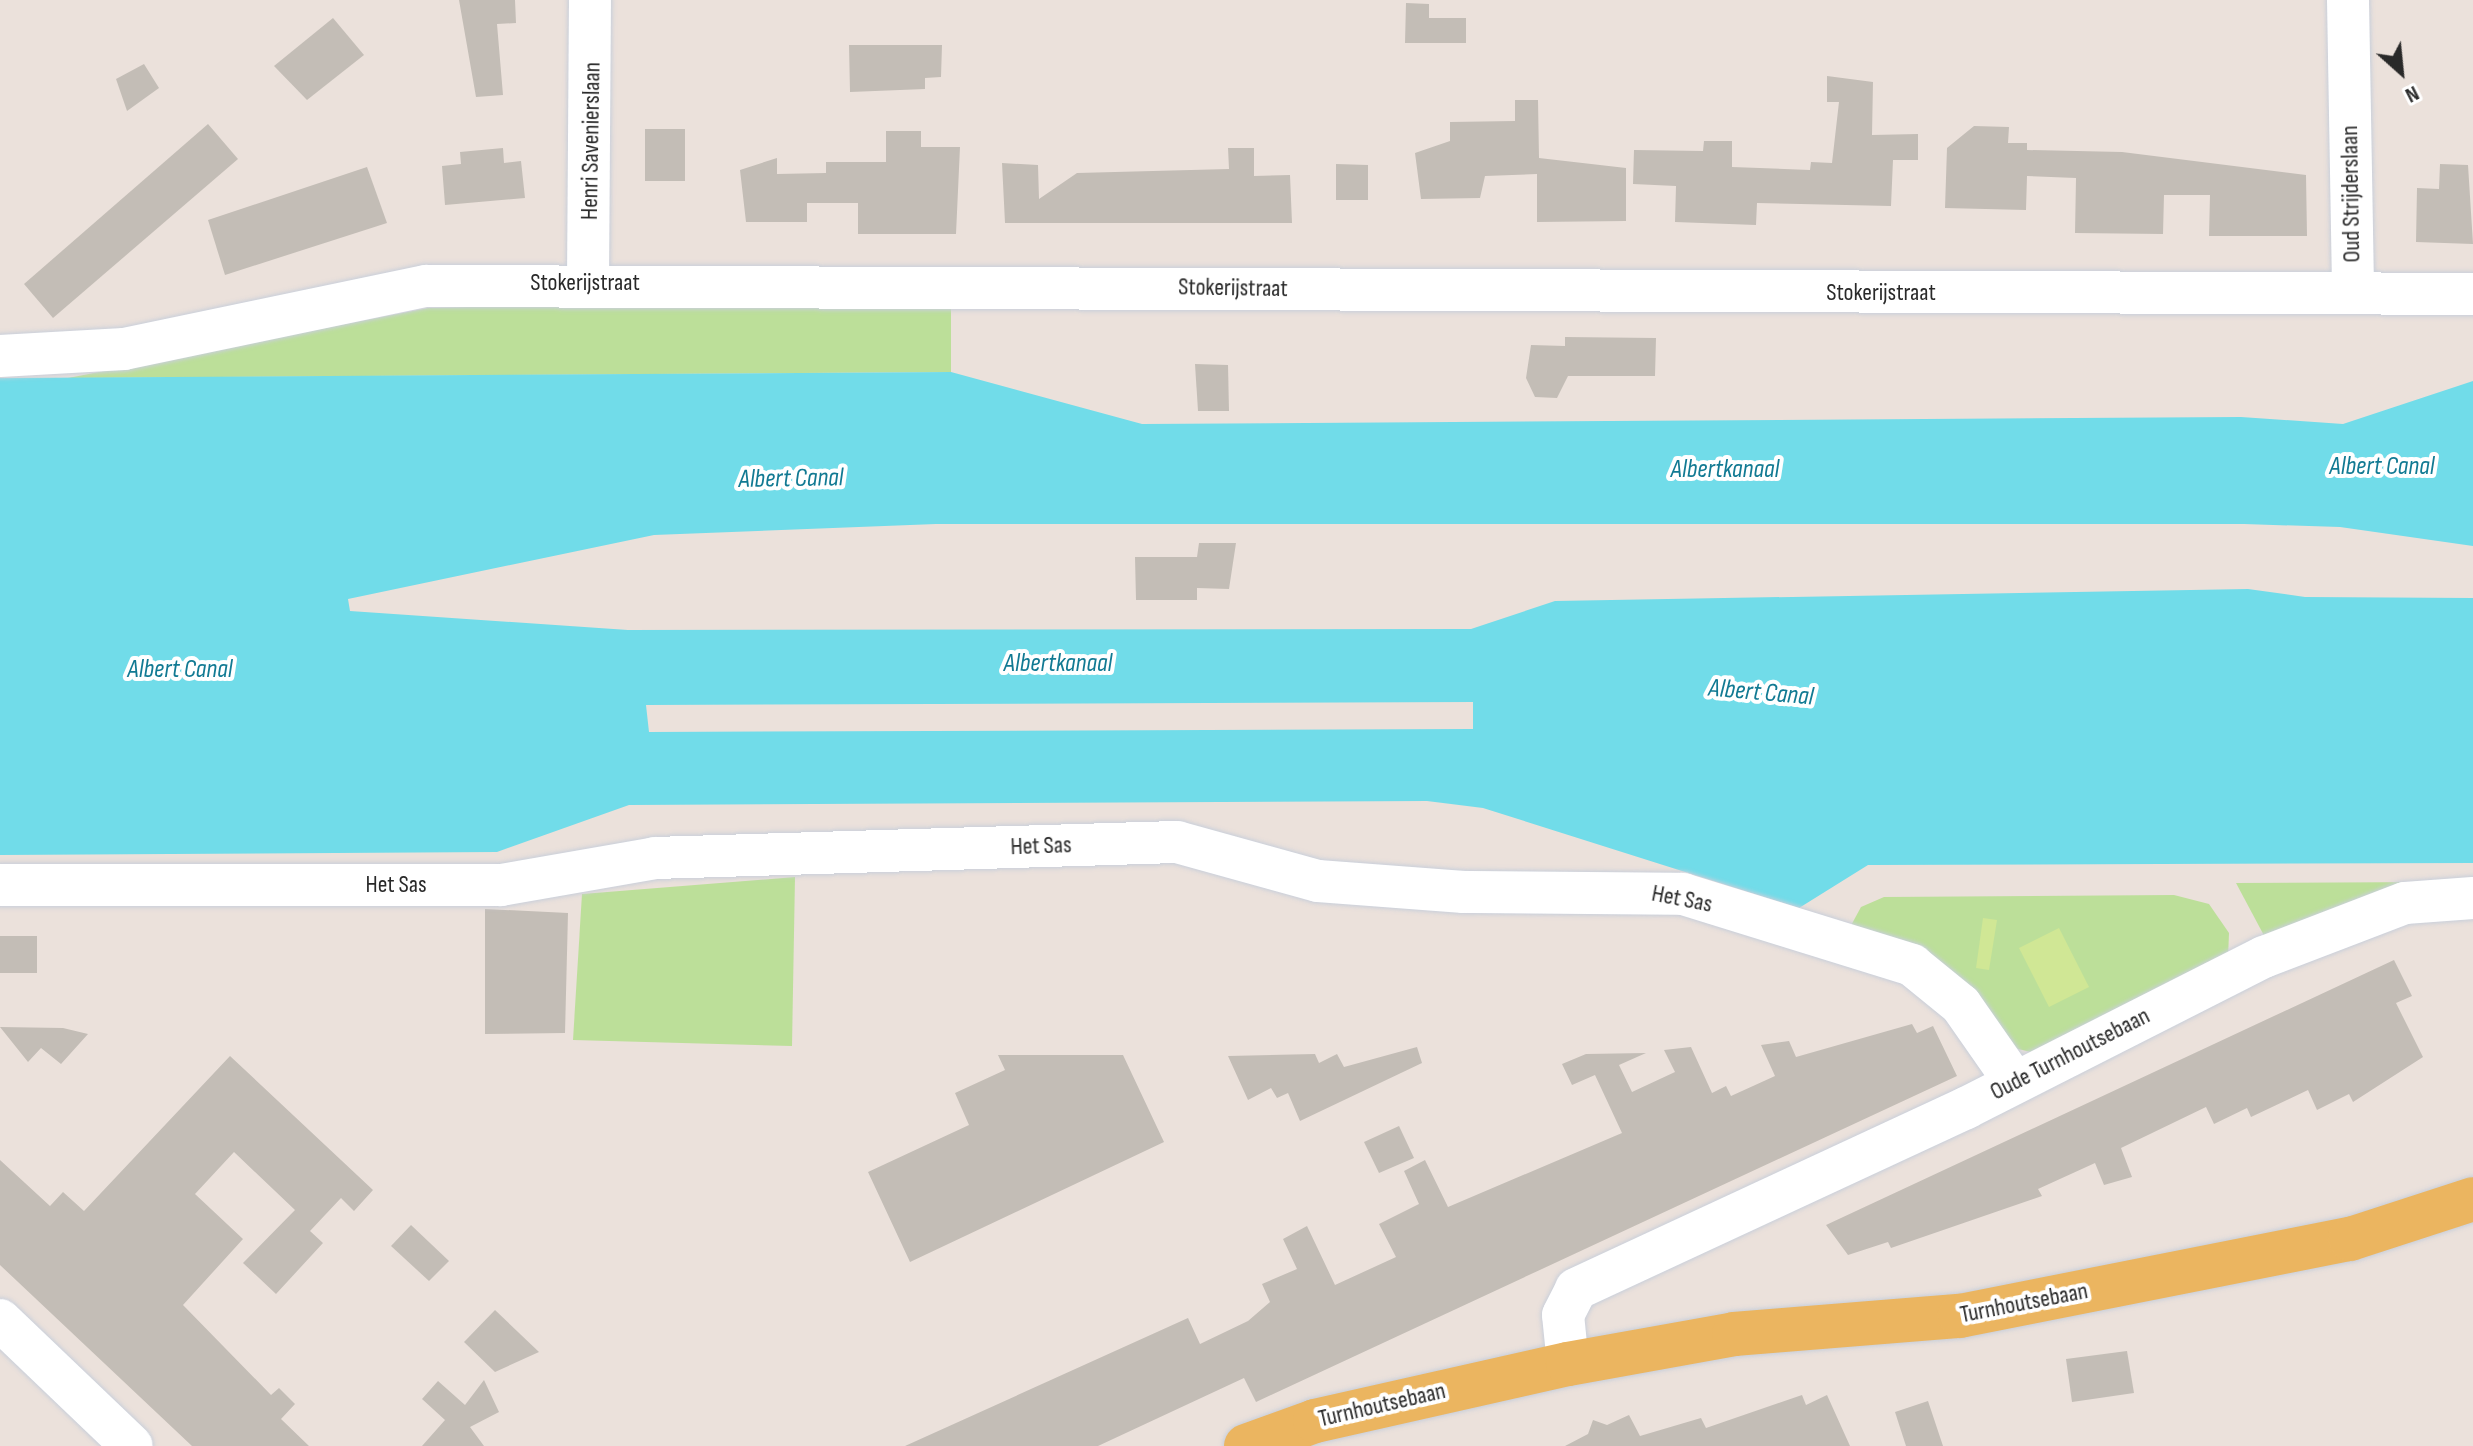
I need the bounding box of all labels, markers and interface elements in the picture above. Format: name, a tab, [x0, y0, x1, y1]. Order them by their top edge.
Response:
north arrow	[2361, 32, 2441, 112]
street label: Henri Savenierslaan	[575, 62, 607, 220]
text: N	[2401, 79, 2423, 109]
street label: Oud Strijderslaan	[2335, 125, 2367, 263]
street label: Stokerijstraat	[530, 269, 640, 297]
street label: Stokerijstraat	[1178, 273, 1288, 303]
street label: Stokerijstraat	[1826, 279, 1936, 307]
water label: Albert Canal	[2330, 451, 2434, 483]
water label: Albertkanaal	[1671, 454, 1779, 486]
water label: Albert Canal	[738, 462, 844, 496]
water label: Albertkanaal	[1004, 648, 1112, 680]
water label: Albert Canal	[128, 654, 232, 686]
water label: Albert Canal	[1707, 673, 1815, 713]
street label: Het Sas	[1010, 831, 1072, 861]
street label: Het Sas	[365, 871, 427, 899]
street label: Het Sas	[1649, 879, 1715, 919]
street label: Oude Turnhoutsebaan	[1986, 1001, 2154, 1107]
street label: Turnhoutsebaan	[1958, 1277, 2090, 1329]
street label: Turnhoutsebaan	[1316, 1376, 1448, 1434]

